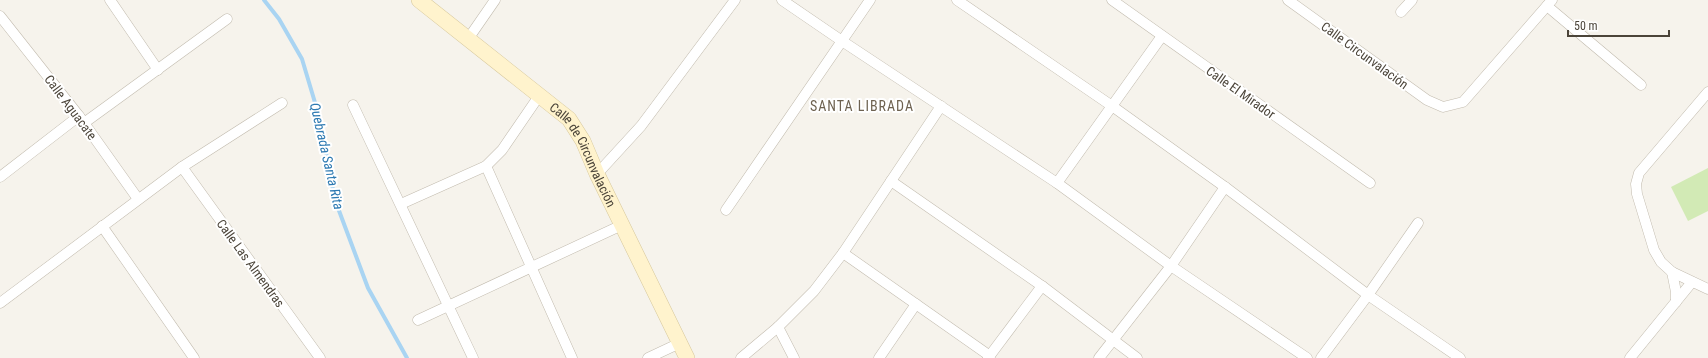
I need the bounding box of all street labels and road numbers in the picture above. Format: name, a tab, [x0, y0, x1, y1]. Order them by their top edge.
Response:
street label: Calle Circunvalación	[1318, 19, 1411, 92]
street label: Calle El Mirador	[1203, 63, 1278, 122]
street label: Calle Aguacate	[41, 72, 100, 143]
street label: Calle de Circunvalación	[547, 100, 619, 209]
street label: Calle Las Almendras	[214, 216, 288, 310]

